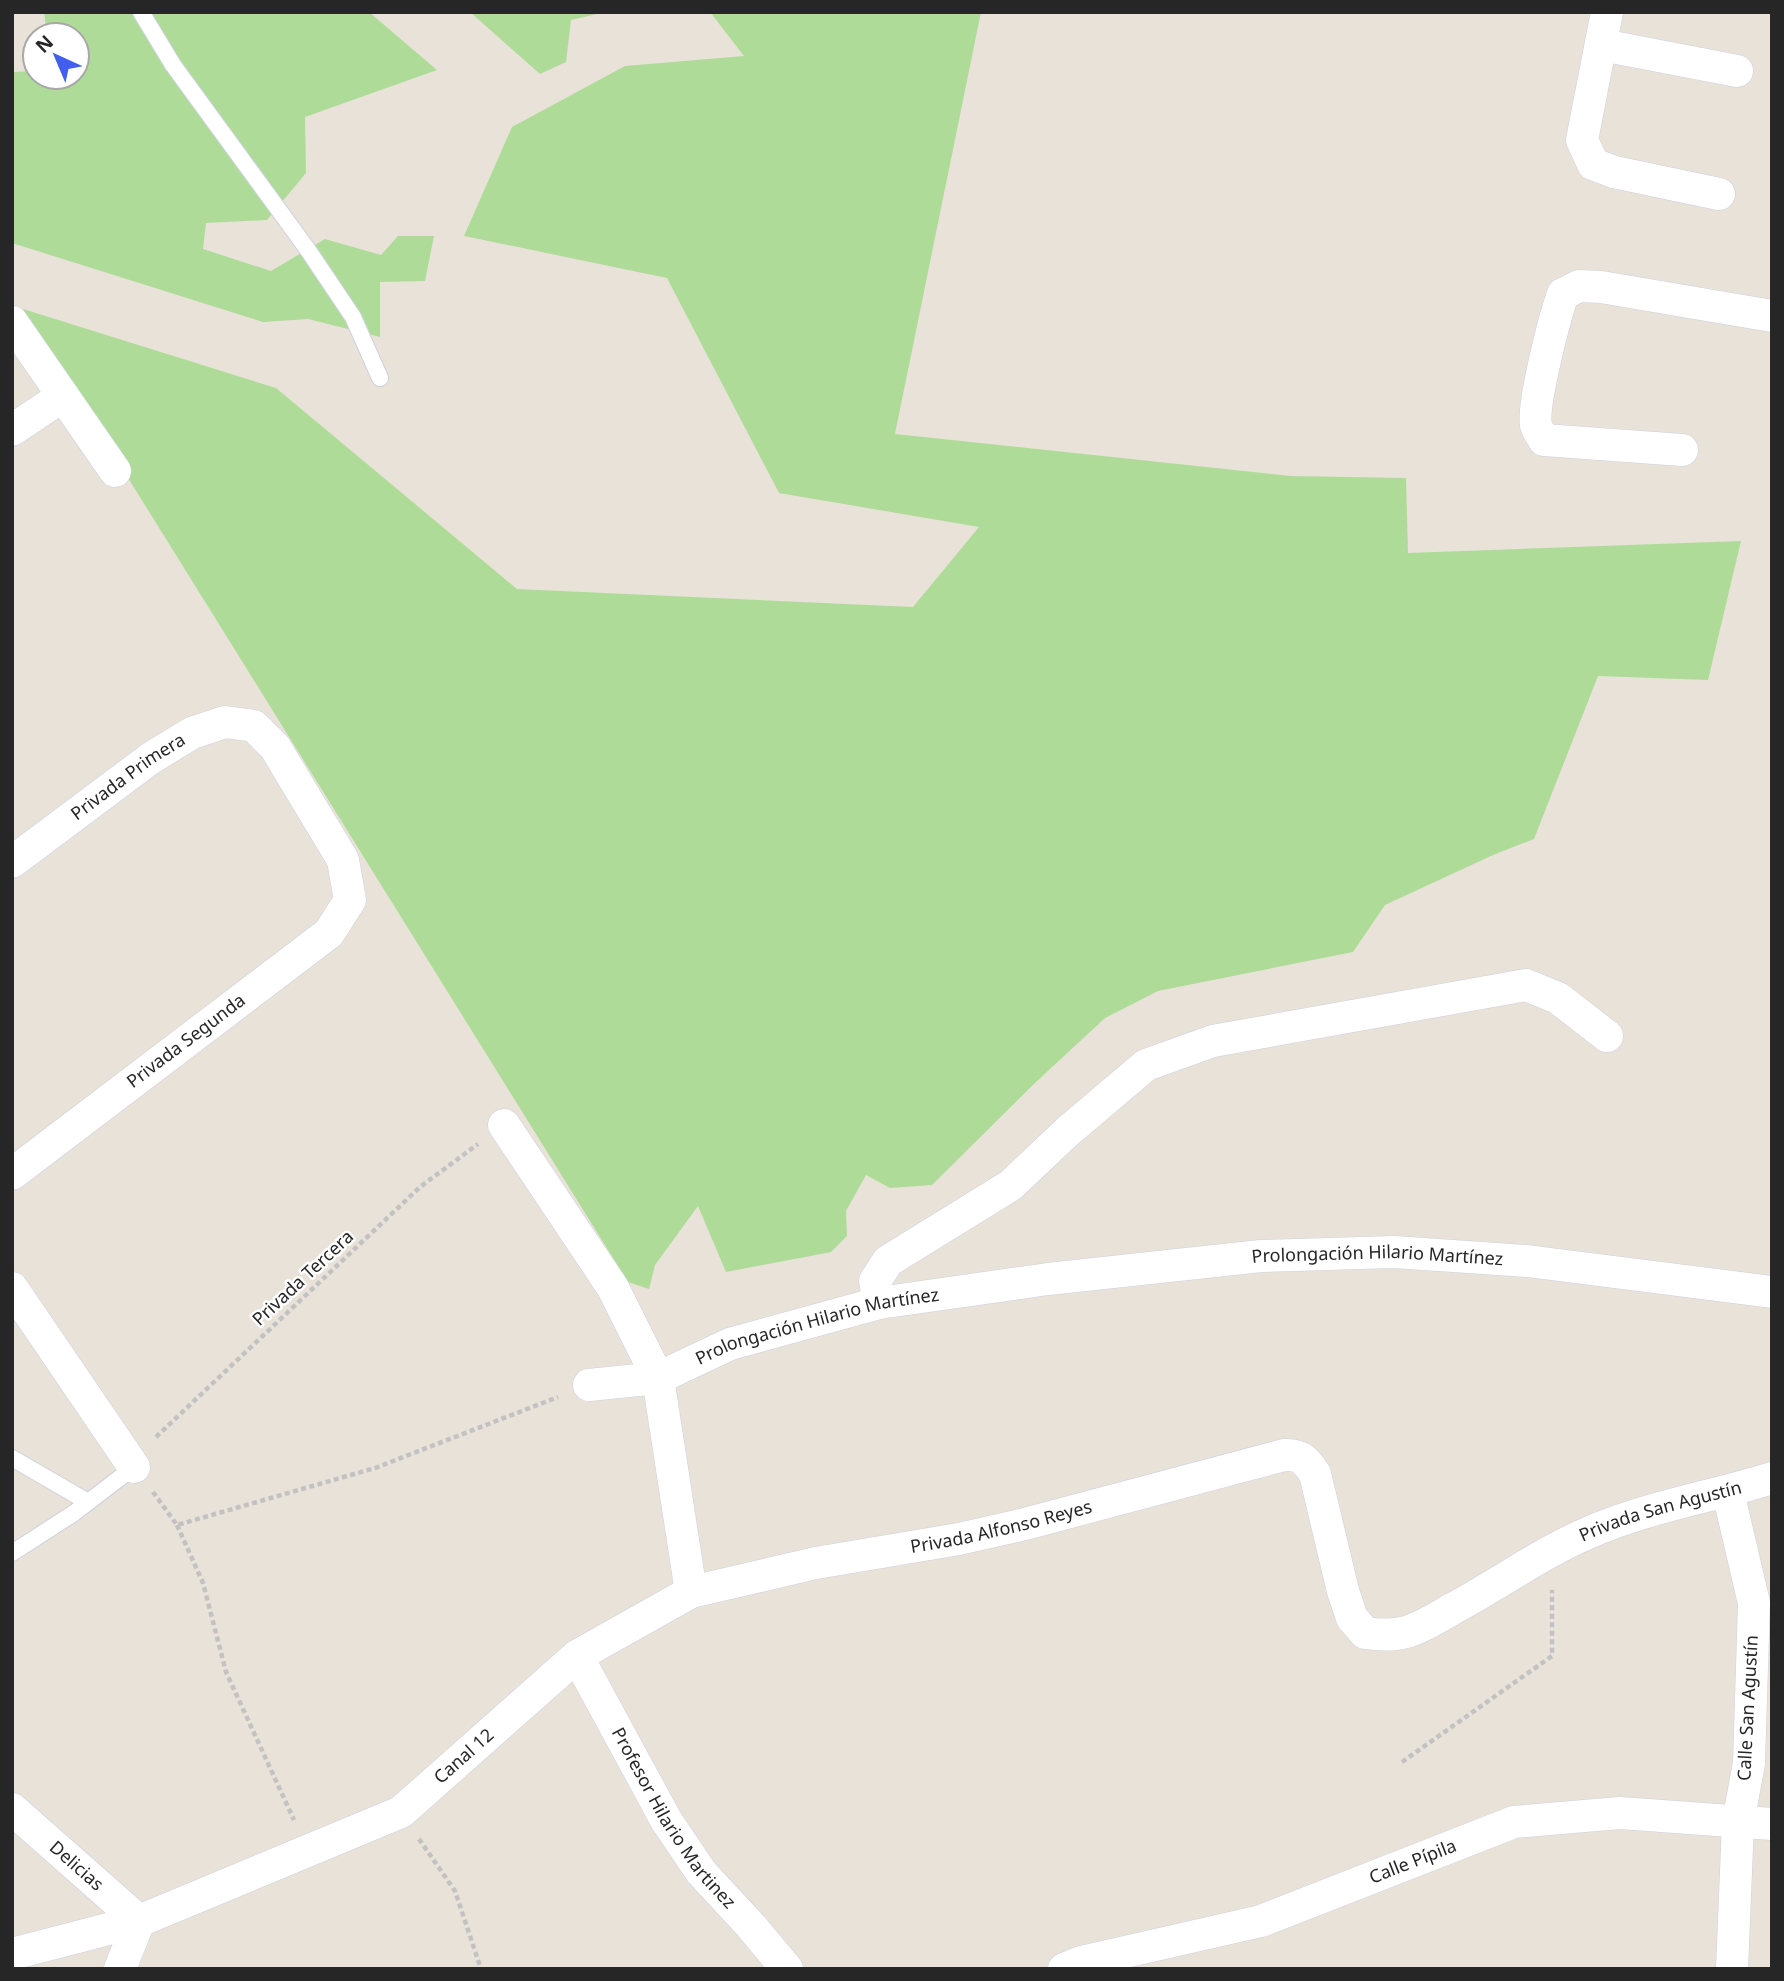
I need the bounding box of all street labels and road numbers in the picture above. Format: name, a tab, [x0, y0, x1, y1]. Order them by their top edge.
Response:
street label: Privada Primera	[65, 727, 189, 825]
street label: Privada Segunda	[121, 988, 250, 1093]
street label: Privada Tercera	[247, 1224, 358, 1330]
street label: Prolongación Hilario Martínez	[1250, 1239, 1504, 1270]
street label: Prolongación Hilario Martínez	[691, 1282, 940, 1370]
street label: Privada San Agustín	[1575, 1474, 1744, 1546]
street label: Privada Alfonso Reyes	[908, 1494, 1094, 1558]
street label: Calle San Agustín	[1731, 1634, 1763, 1781]
street label: Canal 12	[428, 1722, 498, 1789]
street label: Profesor Hilario Martinez	[607, 1723, 742, 1913]
street label: Calle Pípila	[1365, 1833, 1460, 1889]
street label: Delicias	[45, 1835, 109, 1896]

